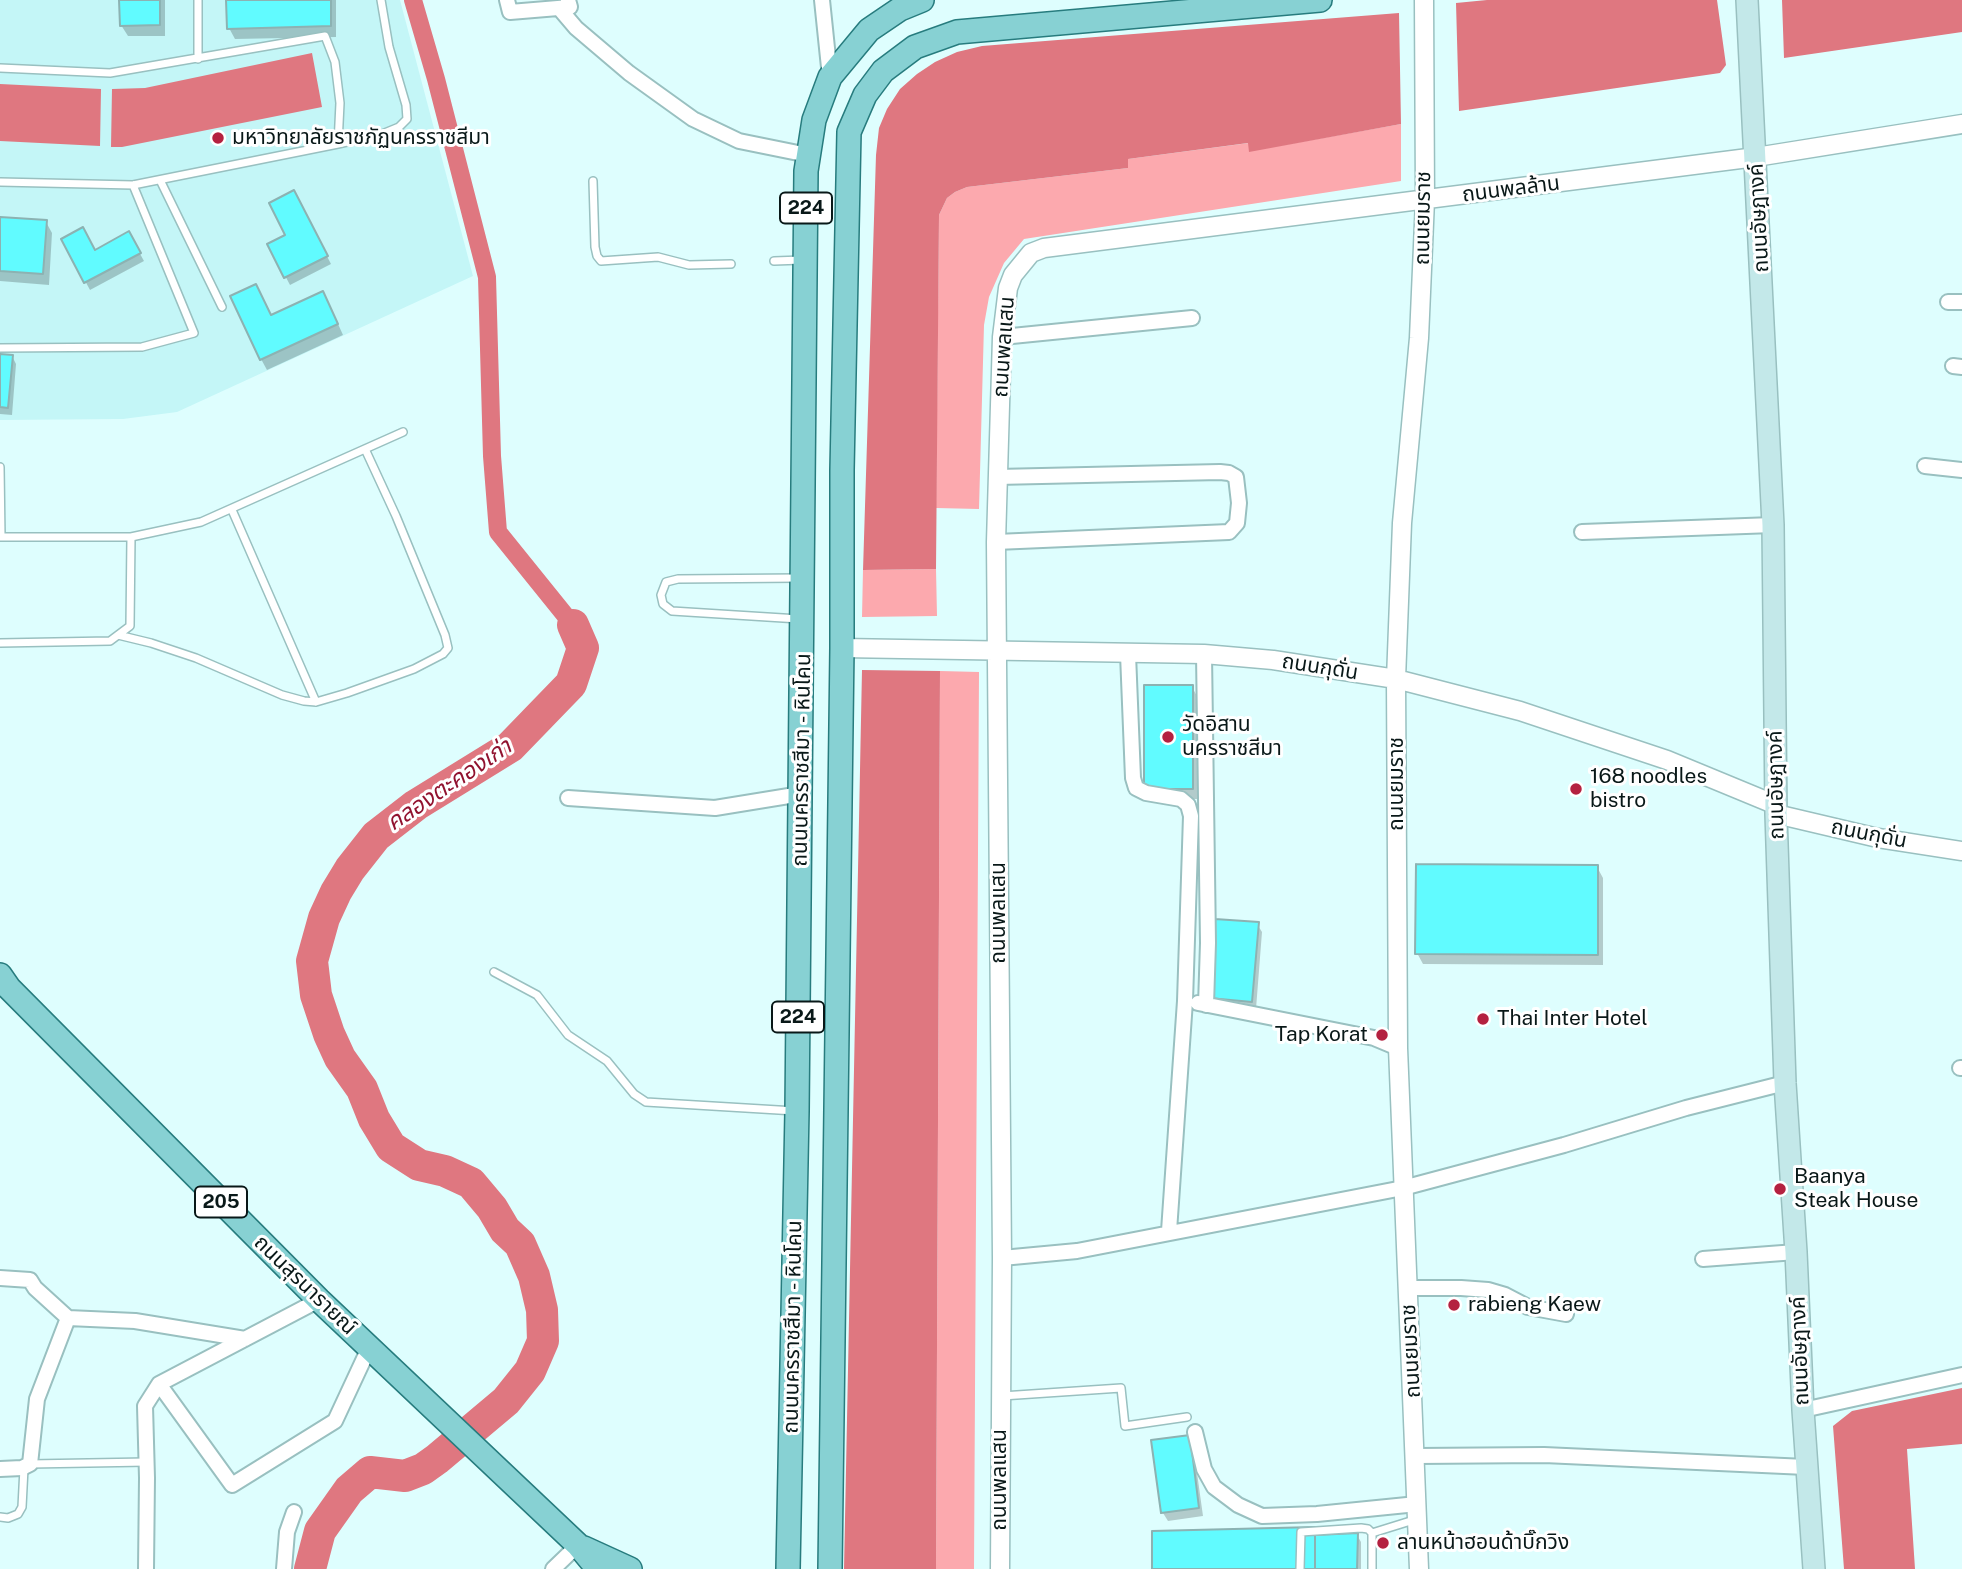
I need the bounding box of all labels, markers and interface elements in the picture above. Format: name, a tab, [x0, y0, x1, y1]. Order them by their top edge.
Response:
place label: มหาวิทยาลัยราชภัฏนครราชสีมา	[232, 125, 490, 151]
marker: มหาวิทยาลัยราชภัฏนครราชสีมา	[210, 130, 226, 146]
street label: ถนนอัษฎางค์	[1744, 163, 1774, 273]
street label: ถนนยมราช	[1410, 171, 1436, 265]
street label: ถนนพลล้าน	[1461, 171, 1561, 207]
road number: 224	[780, 192, 832, 224]
street label: ถนนพลแสน	[988, 295, 1020, 399]
street label: ถนนกุดั่น	[1280, 649, 1360, 685]
street label: ถนนนครราชสีมา - หินโคน	[788, 653, 816, 867]
place label: วัดอิสาน นครราชสีมา	[1182, 712, 1282, 762]
marker: วัดอิสาน นครราชสีมา	[1160, 729, 1176, 745]
street label: ถนนอัษฎางค์	[1762, 730, 1790, 840]
water label: คลองตะคองเก่า	[381, 733, 517, 837]
street label: ถนนยมราช	[1384, 737, 1410, 831]
place label: 168 noodles bistro	[1590, 764, 1707, 814]
marker: 168 noodles bistro	[1568, 781, 1584, 797]
street label: ถนนกุดั่น	[1829, 814, 1909, 854]
street label: ถนนพลแสน	[986, 862, 1012, 964]
road number: 224	[772, 1001, 824, 1032]
place label: Thai Inter Hotel	[1497, 1006, 1648, 1032]
marker: Thai Inter Hotel	[1475, 1011, 1491, 1027]
place label: Tap Korat	[1275, 1022, 1368, 1048]
marker: Tap Korat	[1374, 1027, 1390, 1043]
place label: Baanya Steak House	[1794, 1164, 1918, 1214]
marker: Baanya Steak House	[1772, 1181, 1788, 1197]
road number: 205	[195, 1186, 247, 1218]
street label: ถนนนครราชสีมา - หินโคน	[779, 1220, 807, 1434]
street label: ถนนสุรนารายณ์	[249, 1230, 361, 1340]
place label: rabieng Kaew	[1468, 1292, 1601, 1318]
street label: ถนนอัษฎางค์	[1786, 1296, 1814, 1406]
marker: rabieng Kaew	[1446, 1297, 1462, 1313]
street label: ถนนยมราช	[1396, 1303, 1426, 1399]
street label: ถนนพลแสน	[987, 1429, 1013, 1531]
place label: ลานหน้าฮอนด้าบิ๊กวิง	[1397, 1530, 1569, 1556]
marker: ลานหน้าฮอนด้าบิ๊กวิง	[1375, 1535, 1391, 1551]

